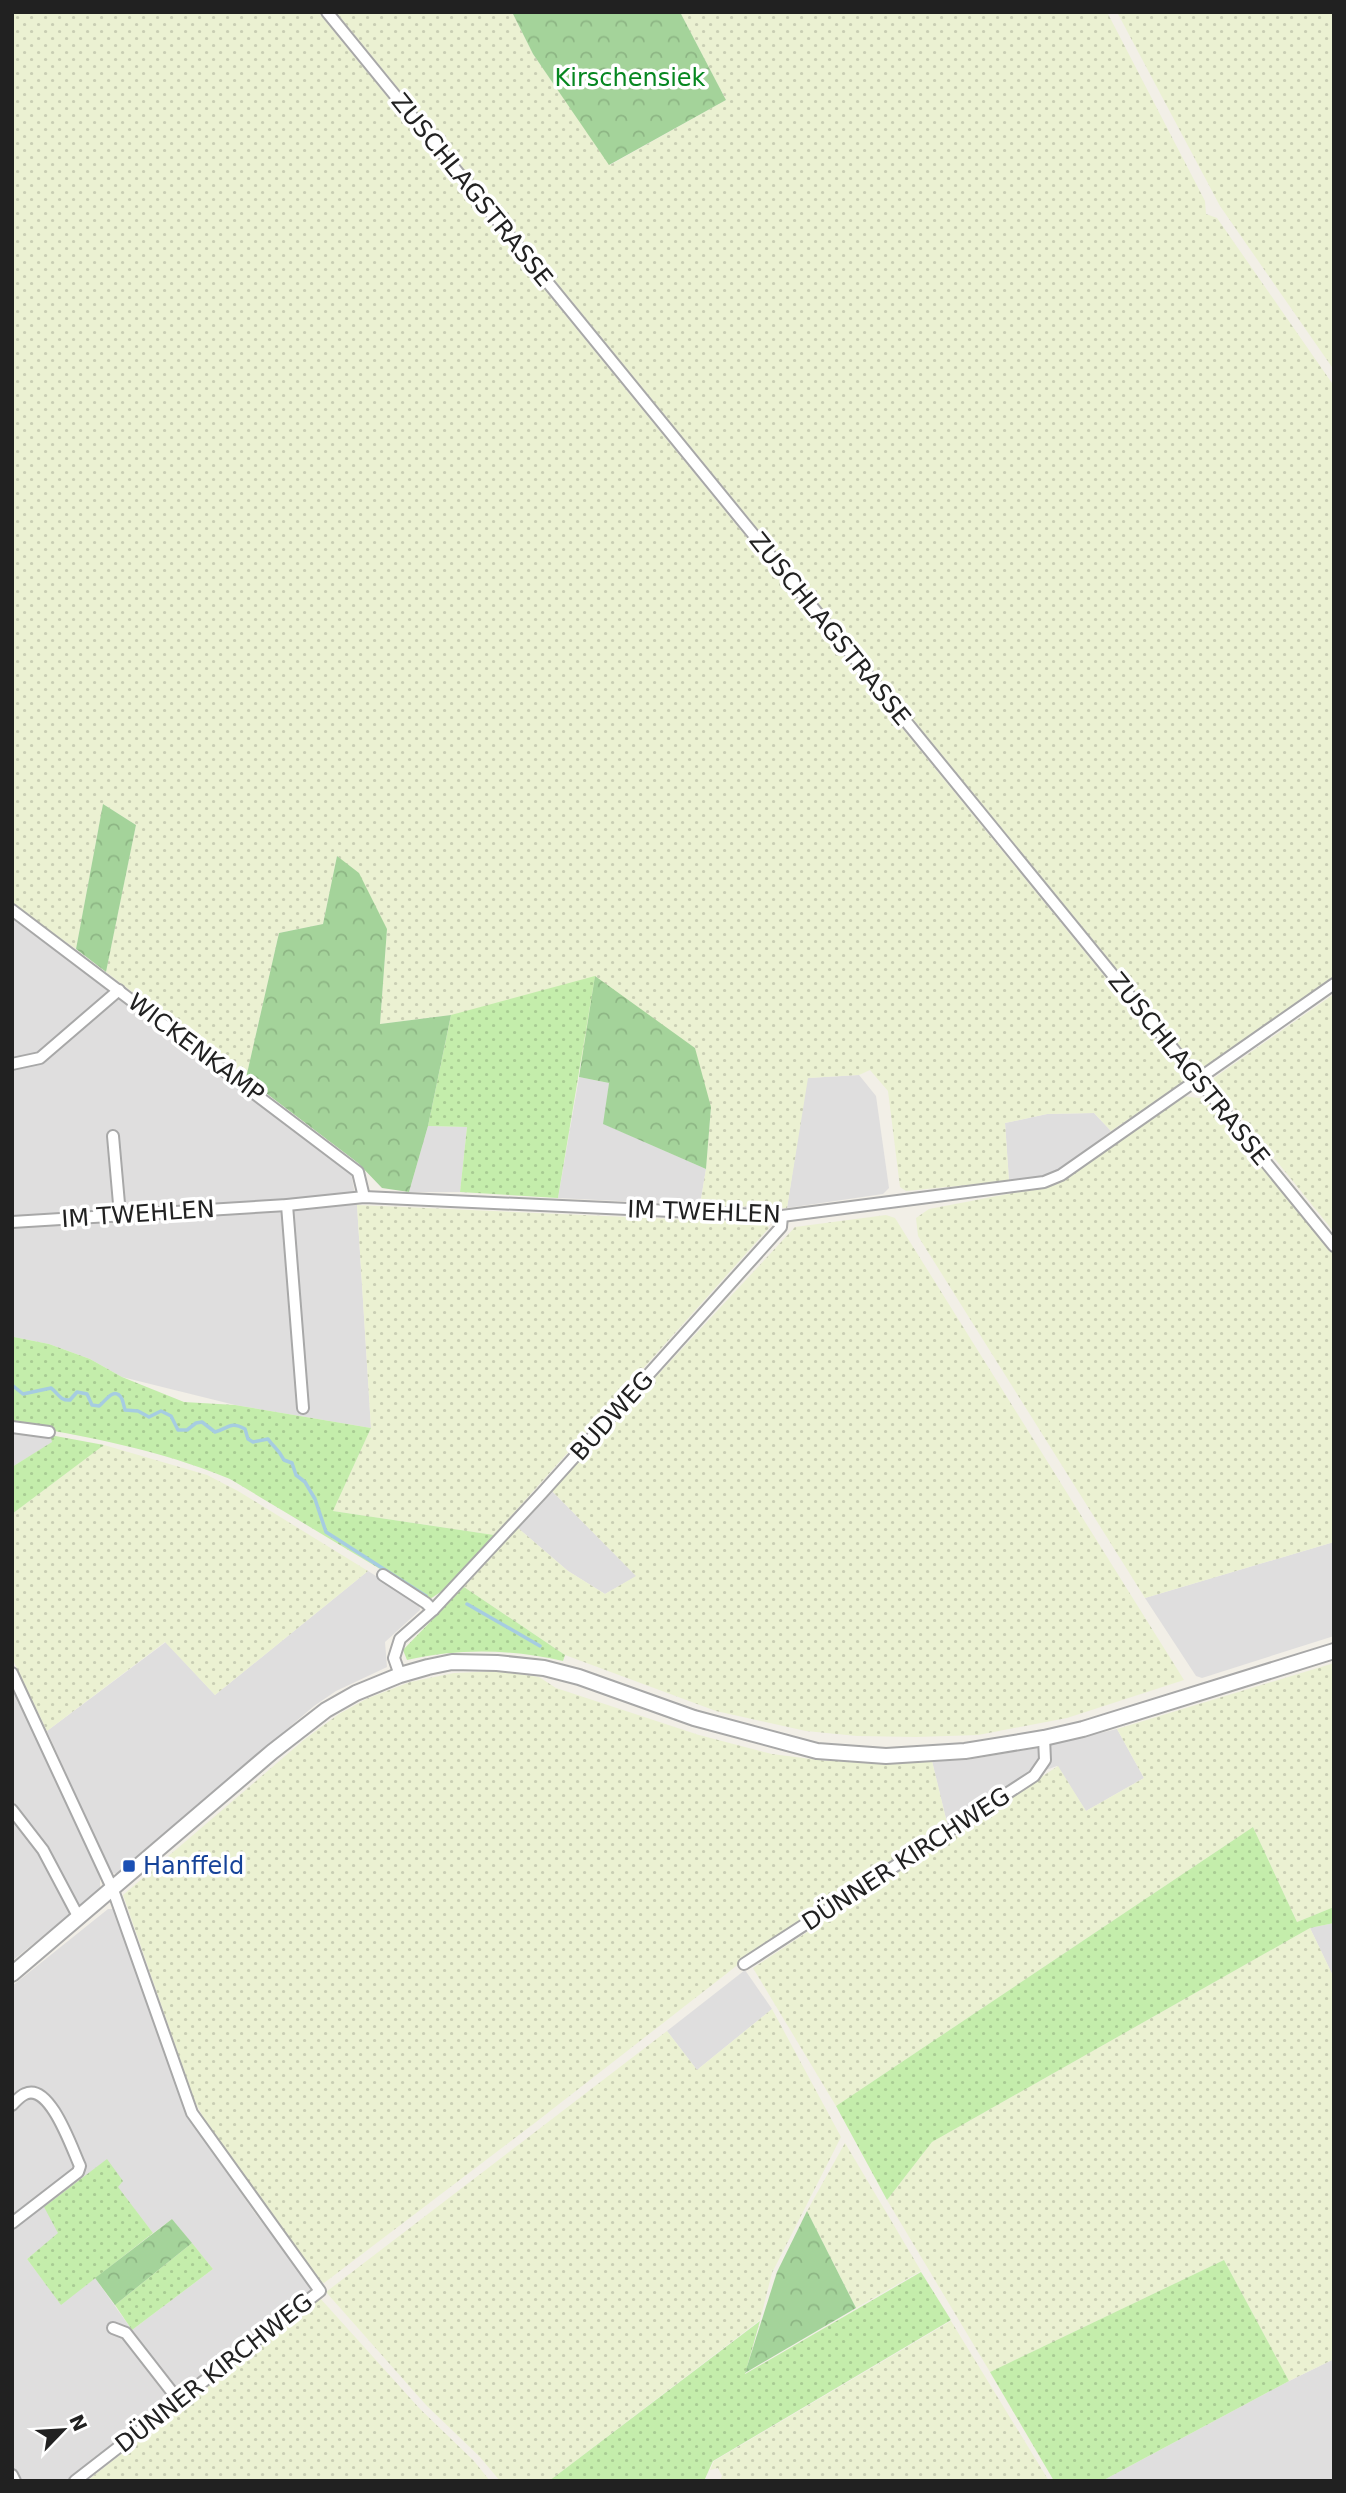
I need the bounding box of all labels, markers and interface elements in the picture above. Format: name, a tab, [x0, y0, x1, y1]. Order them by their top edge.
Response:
park label: Kirschensiek	[555, 64, 706, 92]
street label: ZUSCHLAGSTRASSE	[386, 88, 558, 292]
street label: ZUSCHLAGSTRASSE	[744, 527, 916, 731]
street label: ZUSCHLAGSTRASSE	[1103, 967, 1275, 1171]
street label: WICKENKAMP	[122, 988, 270, 1108]
street label: IM TWEHLEN	[60, 1195, 216, 1233]
street label: IM TWEHLEN	[627, 1195, 781, 1229]
street label: BUDWEG	[565, 1366, 659, 1466]
street label: DÜNNER KIRCHWEG	[796, 1781, 1015, 1937]
place label: Hanffeld	[143, 1852, 244, 1880]
marker: Hanffeld	[121, 1858, 137, 1874]
street label: DÜNNER KIRCHWEG	[109, 2287, 318, 2459]
north arrow	[28, 2395, 98, 2465]
text: N	[65, 2411, 92, 2435]

